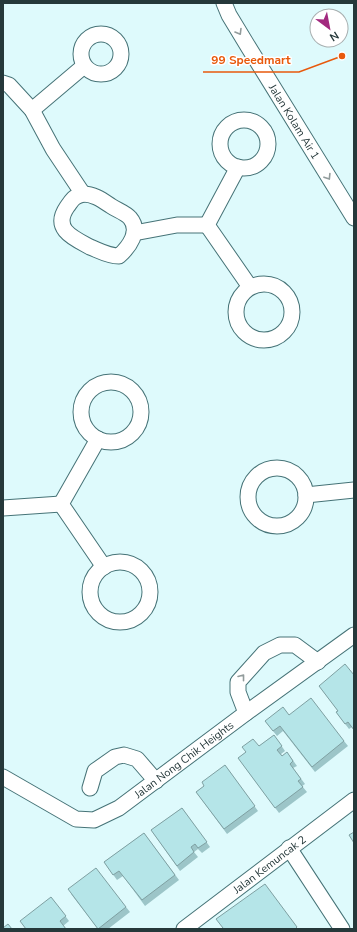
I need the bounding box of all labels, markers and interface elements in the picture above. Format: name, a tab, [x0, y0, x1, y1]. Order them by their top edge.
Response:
north arrow	[309, 8, 349, 48]
one-way arrow	[235, 28, 242, 35]
text: N	[327, 28, 342, 45]
callout: 99 Speedmart	[203, 48, 299, 72]
text: 99 Speedmart	[211, 52, 291, 68]
street label: Jalan Kolam Air 1	[265, 80, 323, 162]
one-way arrow	[324, 173, 331, 180]
one-way arrow	[238, 674, 245, 682]
street label: Jalan Nong Chik Heights	[131, 718, 237, 803]
street label: Jalan Kemuncak 2	[229, 832, 309, 898]

